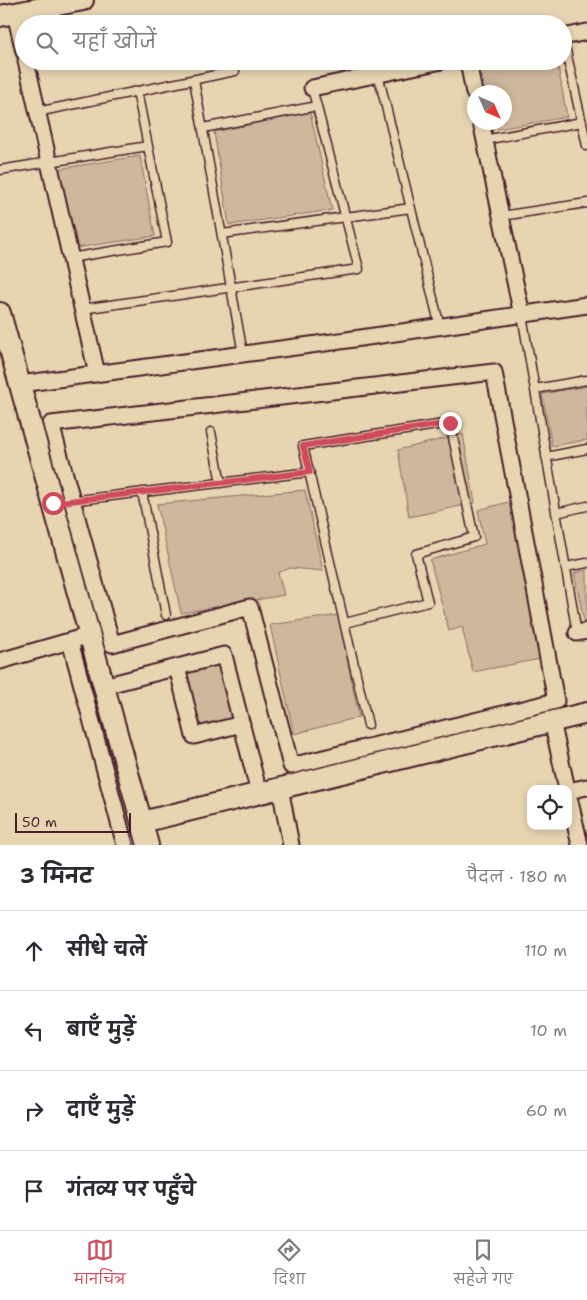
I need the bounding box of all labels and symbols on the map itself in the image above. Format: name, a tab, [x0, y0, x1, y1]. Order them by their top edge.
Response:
north arrow	[467, 85, 512, 130]
route end	[439, 412, 462, 435]
route start	[42, 492, 65, 515]
scale bar	[15, 810, 131, 833]

